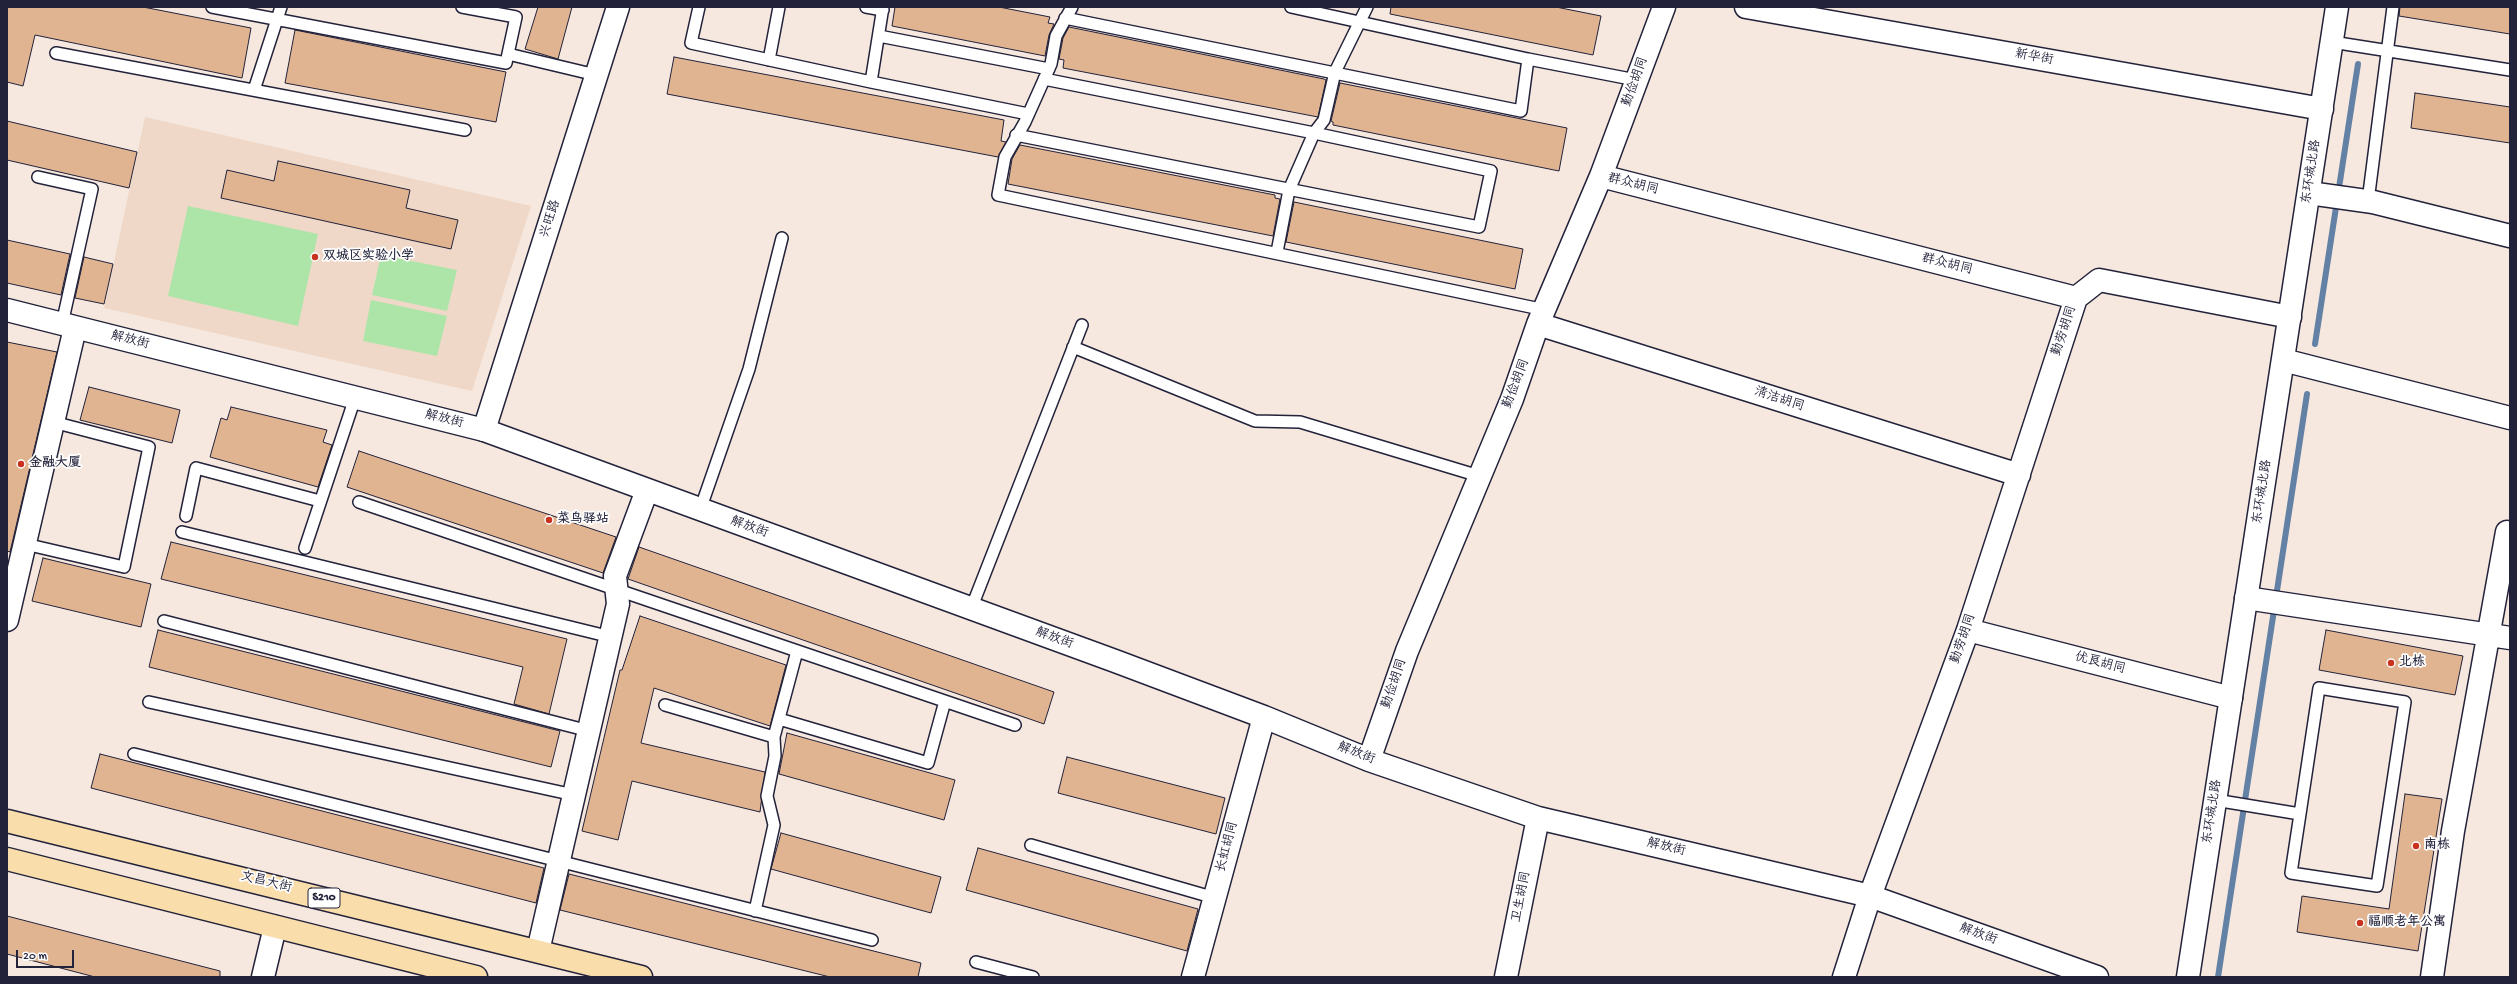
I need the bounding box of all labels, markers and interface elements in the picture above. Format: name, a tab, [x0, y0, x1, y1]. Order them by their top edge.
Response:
street label: 新华街	[2013, 47, 2055, 69]
street label: 勤俭胡同	[1620, 55, 1652, 109]
street label: 东环城北路	[2299, 139, 2325, 205]
street label: 群众胡同	[1606, 171, 1660, 199]
street label: 兴旺路	[538, 198, 564, 240]
place label: 双城区实验小学	[323, 249, 414, 265]
street label: 群众胡同	[1920, 251, 1974, 279]
marker: 双城区实验小学	[310, 252, 320, 262]
street label: 勤劳胡同	[2050, 304, 2080, 358]
street label: 解放街	[109, 329, 151, 353]
street label: 勤俭胡同	[1500, 357, 1534, 411]
street label: 清洁胡同	[1752, 385, 1806, 415]
street label: 解放街	[423, 408, 465, 432]
place label: 金融大厦	[29, 456, 81, 472]
marker: 金融大厦	[16, 459, 26, 469]
street label: 东环城北路	[2250, 459, 2276, 525]
place label: 菜鸟驿站	[557, 512, 609, 528]
street label: 解放街	[728, 514, 770, 542]
marker: 菜鸟驿站	[544, 515, 554, 525]
street label: 勤劳胡同	[1948, 612, 1980, 666]
street label: 解放街	[1033, 625, 1075, 653]
street label: 优良胡同	[2073, 650, 2127, 678]
place label: 北栋	[2399, 655, 2425, 671]
street label: 勤俭胡同	[1379, 657, 1411, 711]
marker: 北栋	[2386, 658, 2396, 668]
street label: 解放街	[1335, 740, 1377, 768]
street label: 东环城北路	[2200, 779, 2226, 845]
street label: 长虹胡同	[1214, 820, 1242, 874]
street label: 解放街	[1645, 836, 1687, 860]
place label: 南栋	[2424, 838, 2450, 854]
marker: 南栋	[2411, 841, 2421, 851]
street label: 文昌大街	[239, 869, 293, 897]
street label: 卫生胡同	[1509, 870, 1535, 924]
road number: S210	[308, 888, 340, 908]
place label: 福顺老年公寓	[2368, 915, 2446, 931]
marker: 福顺老年公寓	[2355, 918, 2365, 928]
street label: 解放街	[1957, 921, 1999, 949]
scale bar	[18, 942, 76, 968]
text: 20 m	[23, 950, 47, 964]

